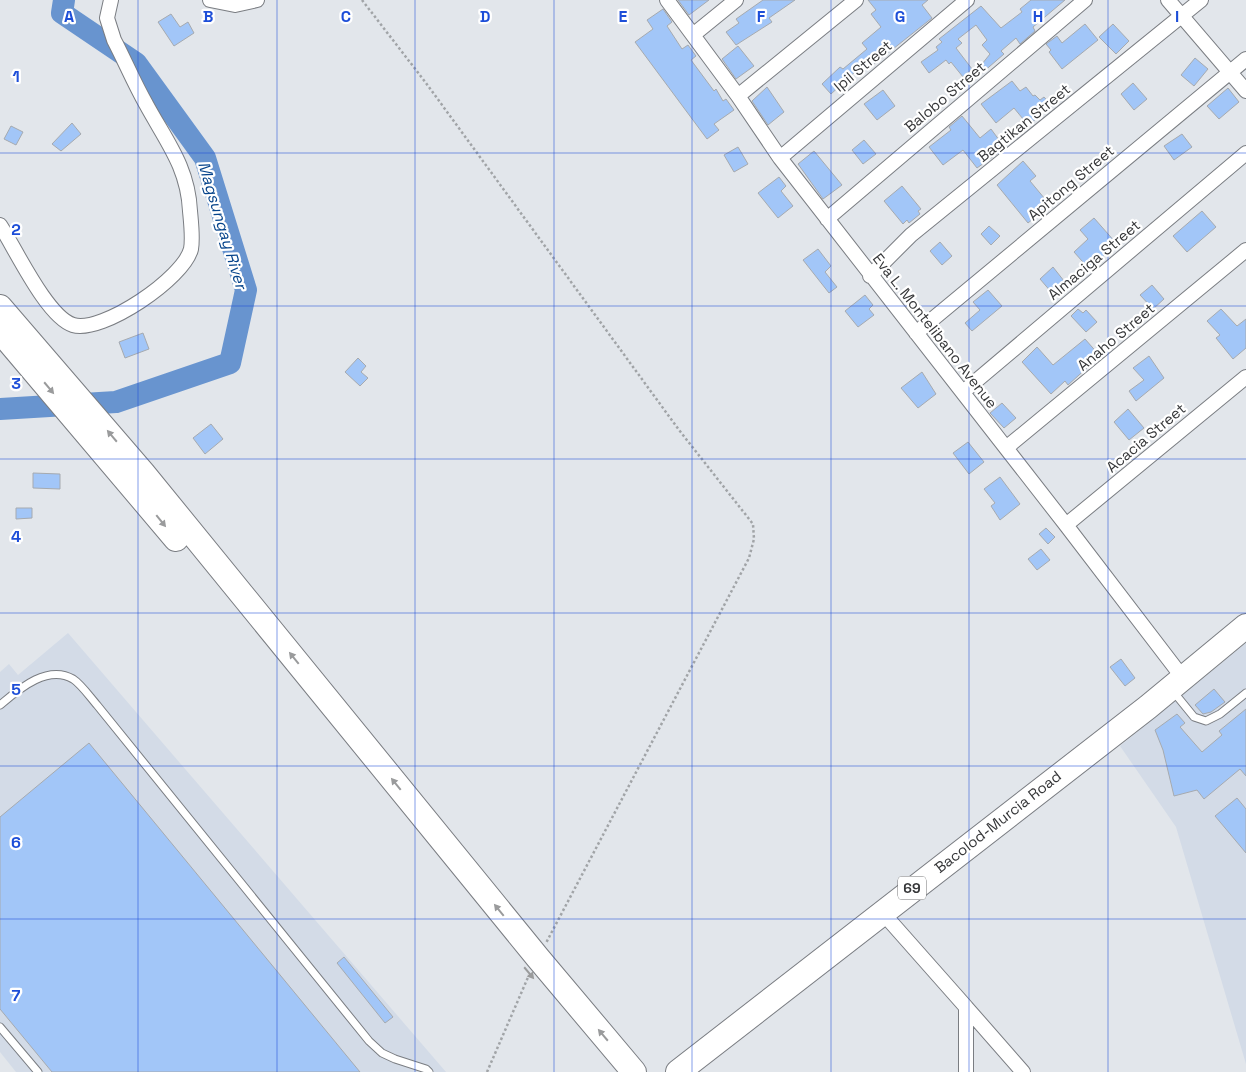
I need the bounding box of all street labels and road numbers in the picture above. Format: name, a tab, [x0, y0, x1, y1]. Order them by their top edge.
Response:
street label: Ipil Street	[830, 36, 896, 96]
street label: Balobo Street	[900, 57, 989, 136]
street label: Bagtikan Street	[973, 79, 1074, 166]
street label: Apitong Street	[1024, 141, 1118, 224]
street label: Almaciga Street	[1044, 215, 1144, 304]
street label: Eva L. Montelibano Avenue	[869, 249, 1002, 412]
street label: Anaho Street	[1073, 299, 1158, 375]
street label: Acacia Street	[1102, 399, 1189, 476]
street label: Bacolod-Murcia Road	[931, 766, 1065, 877]
road number: 69	[898, 876, 926, 900]

